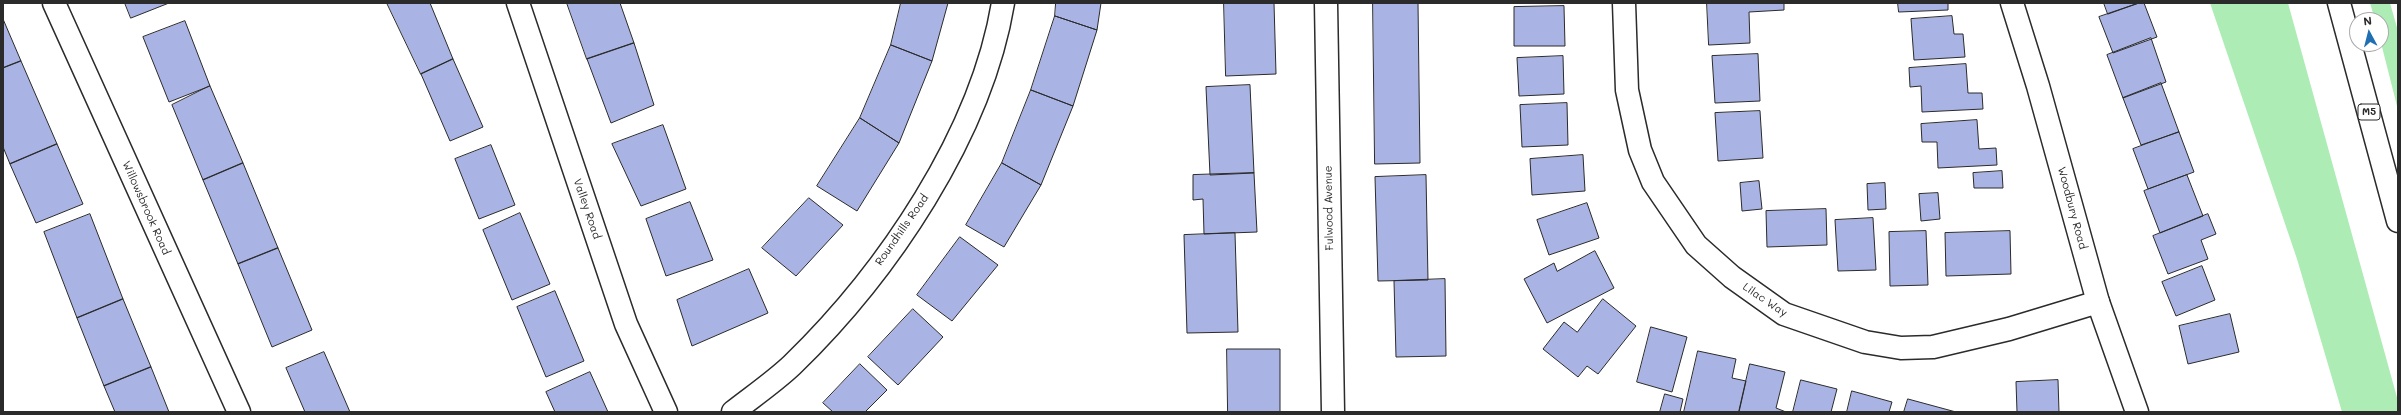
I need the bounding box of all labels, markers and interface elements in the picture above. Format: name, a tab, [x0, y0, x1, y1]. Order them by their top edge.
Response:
north arrow	[2349, 12, 2389, 52]
text: N	[2363, 13, 2373, 29]
road number: M5	[2358, 104, 2380, 120]
street label: Willowsbrook Road	[119, 159, 173, 257]
street label: Fulwood Avenue	[1322, 165, 1336, 251]
street label: Woodbury Road	[2055, 165, 2089, 251]
street label: Valley Road	[571, 177, 603, 241]
street label: Roundhills Road	[872, 192, 932, 268]
street label: Lilac Way	[1740, 280, 1790, 320]

